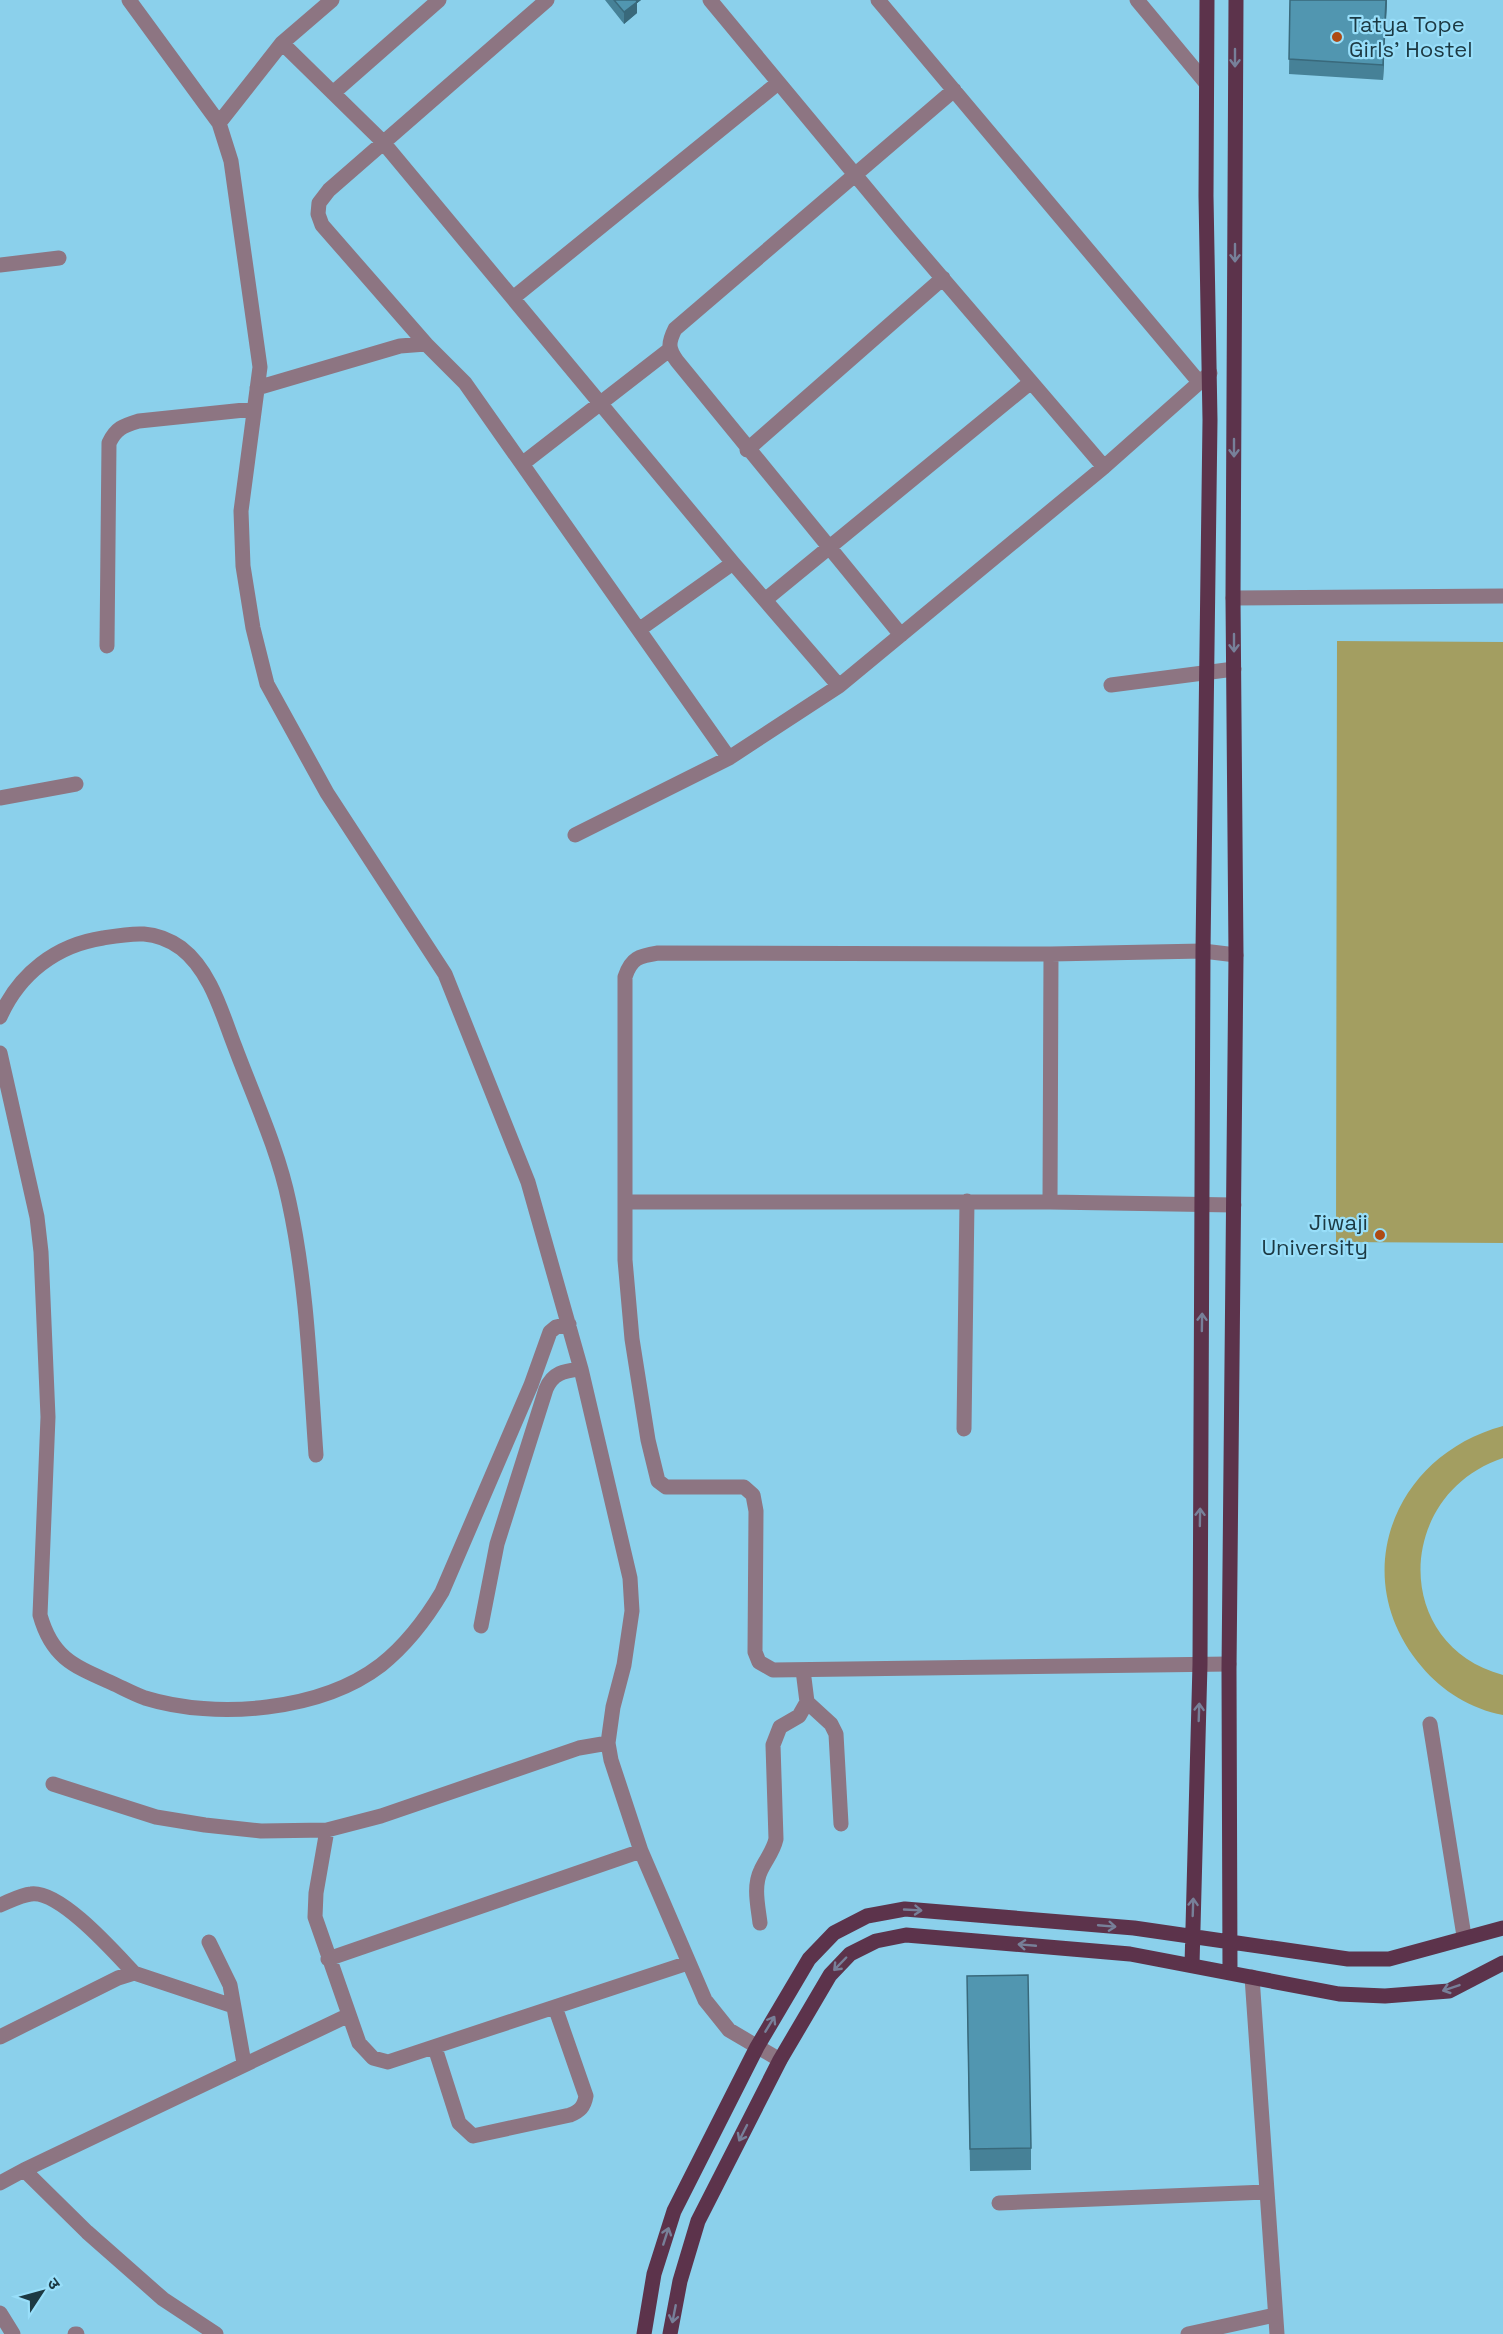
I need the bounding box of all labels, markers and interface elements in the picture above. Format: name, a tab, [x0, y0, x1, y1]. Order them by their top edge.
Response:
place label: Tatya Tope Girls' Hostel	[1349, 10, 1473, 63]
marker: Tatya Tope Girls' Hostel	[1330, 30, 1344, 44]
one-way arrow	[1229, 48, 1241, 68]
one-way arrow	[1229, 243, 1240, 263]
one-way arrow	[1228, 438, 1240, 458]
one-way arrow	[1228, 633, 1240, 653]
place label: Jiwaji University	[1261, 1208, 1368, 1261]
marker: Jiwaji University	[1373, 1228, 1387, 1242]
one-way arrow	[1196, 1313, 1208, 1333]
one-way arrow	[1194, 1508, 1206, 1528]
one-way arrow	[1193, 1702, 1205, 1722]
one-way arrow	[1188, 1897, 1199, 1917]
one-way arrow	[902, 1904, 922, 1915]
one-way arrow	[1096, 1920, 1116, 1931]
one-way arrow	[1017, 1939, 1037, 1950]
one-way arrow	[833, 1957, 848, 1972]
one-way arrow	[1442, 1984, 1460, 1995]
one-way arrow	[765, 2016, 777, 2033]
one-way arrow	[737, 2123, 748, 2141]
one-way arrow	[661, 2227, 672, 2246]
north arrow	[12, 2262, 72, 2322]
text: उ	[42, 2274, 65, 2294]
one-way arrow	[668, 2303, 679, 2323]

